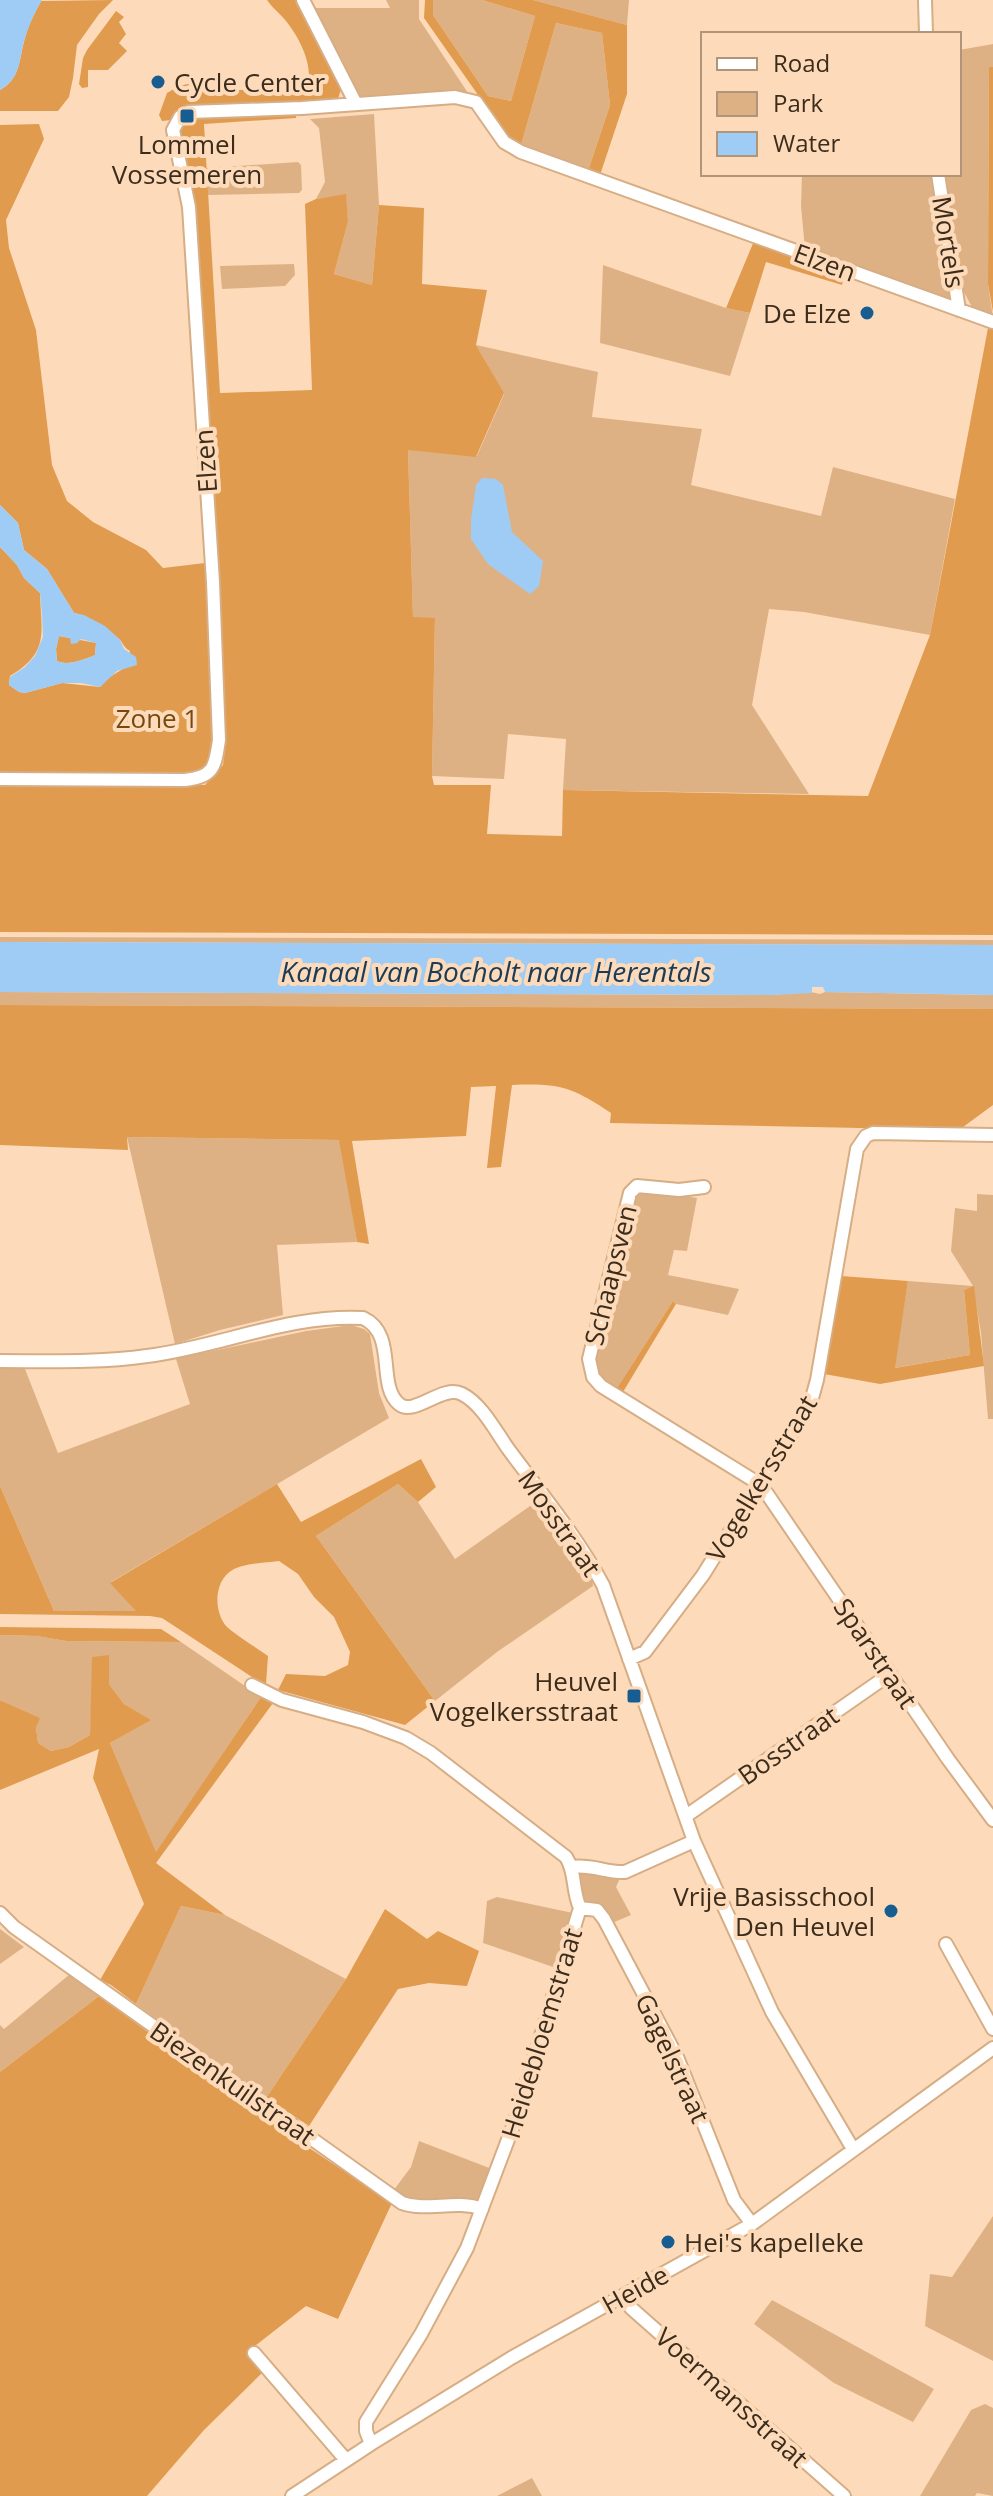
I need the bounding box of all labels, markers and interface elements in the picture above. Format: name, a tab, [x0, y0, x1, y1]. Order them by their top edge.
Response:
legend	[701, 32, 961, 176]
text: Road	[773, 46, 830, 79]
place label: Cycle Center	[174, 64, 326, 100]
marker: Cycle Center	[149, 73, 167, 91]
text: Park	[773, 86, 824, 119]
marker: Lommel Vossemeren	[178, 107, 196, 125]
place label: Lommel Vossemeren	[112, 126, 262, 192]
text: Water	[773, 126, 841, 159]
street label: Mortels	[924, 194, 974, 290]
street label: Elzen	[789, 234, 861, 290]
place label: De Elze	[763, 295, 851, 331]
marker: De Elze	[858, 304, 876, 322]
street label: Elzen	[185, 428, 225, 494]
park label: Zone 1	[116, 700, 198, 736]
water label: Kanaal van Bocholt naar Herentals	[281, 952, 711, 990]
street label: Schaapsven	[575, 1201, 645, 1349]
street label: Vogelkersstraat	[697, 1388, 825, 1568]
street label: Mosstraat	[510, 1463, 610, 1583]
street label: Sparstraat	[826, 1591, 926, 1715]
place label: Heuvel Vogelkersstraat	[430, 1663, 618, 1729]
marker: Heuvel Vogelkersstraat	[625, 1687, 643, 1705]
street label: Bosstraat	[730, 1697, 846, 1793]
place label: Vrije Basisschool Den Heuvel	[673, 1878, 875, 1944]
marker: Vrije Basisschool Den Heuvel	[882, 1902, 900, 1920]
street label: Heidebloemstraat	[492, 1923, 590, 2143]
street label: Gagelstraat	[627, 1987, 719, 2129]
street label: Biezenkuilstraat	[143, 2013, 323, 2153]
place label: Hei's kapelleke	[684, 2224, 864, 2260]
marker: Hei's kapelleke	[659, 2233, 677, 2251]
street label: Heide	[595, 2256, 675, 2322]
street label: Voermansstraat	[648, 2319, 816, 2475]

